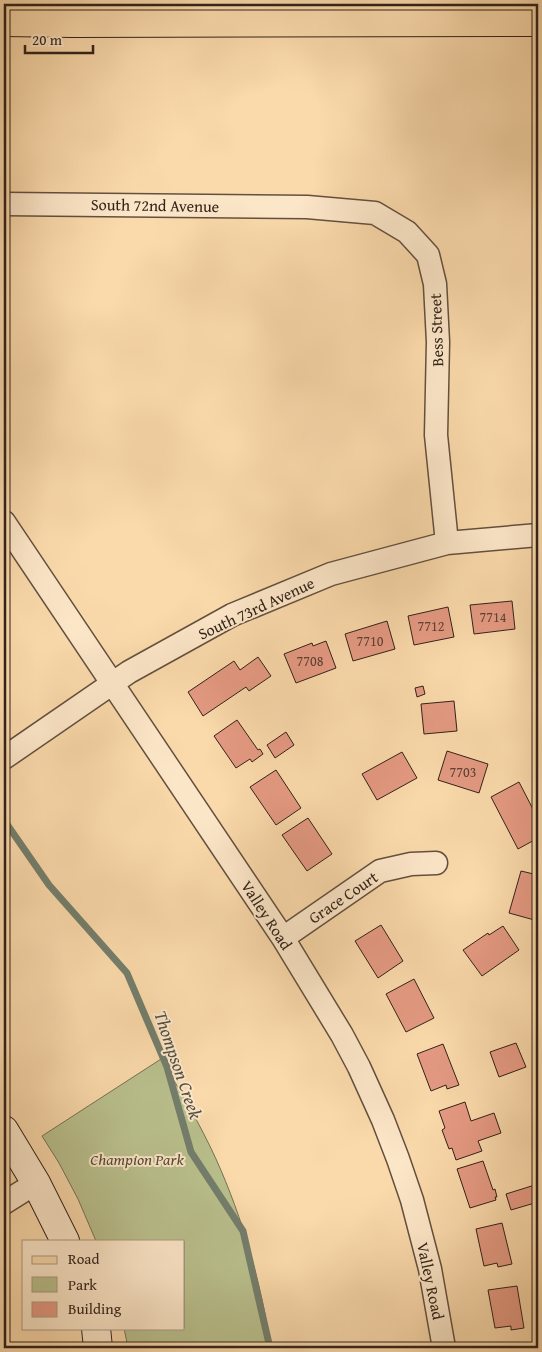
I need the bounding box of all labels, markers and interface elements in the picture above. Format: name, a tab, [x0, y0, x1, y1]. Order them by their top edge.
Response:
scale bar	[25, 22, 92, 54]
text: 20 m	[32, 29, 63, 50]
street label: South 72nd Avenue	[91, 192, 219, 218]
street label: Bess Street	[423, 293, 449, 367]
street label: South 73rd Avenue	[194, 571, 318, 645]
house number: 7714	[480, 607, 507, 627]
house number: 7712	[418, 616, 444, 636]
house number: 7710	[357, 631, 384, 651]
house number: 7708	[297, 651, 324, 671]
house number: 7703	[450, 762, 476, 782]
street label: Grace Court	[303, 865, 383, 929]
street label: Valley Road	[236, 876, 299, 955]
water label: Thompson Creek	[147, 1007, 210, 1123]
park label: Champion Park	[90, 1147, 184, 1171]
legend	[22, 1240, 185, 1330]
street label: Valley Road	[411, 1240, 451, 1322]
text: Road	[68, 1248, 99, 1269]
text: Park	[68, 1274, 97, 1295]
text: Building	[68, 1298, 122, 1319]

